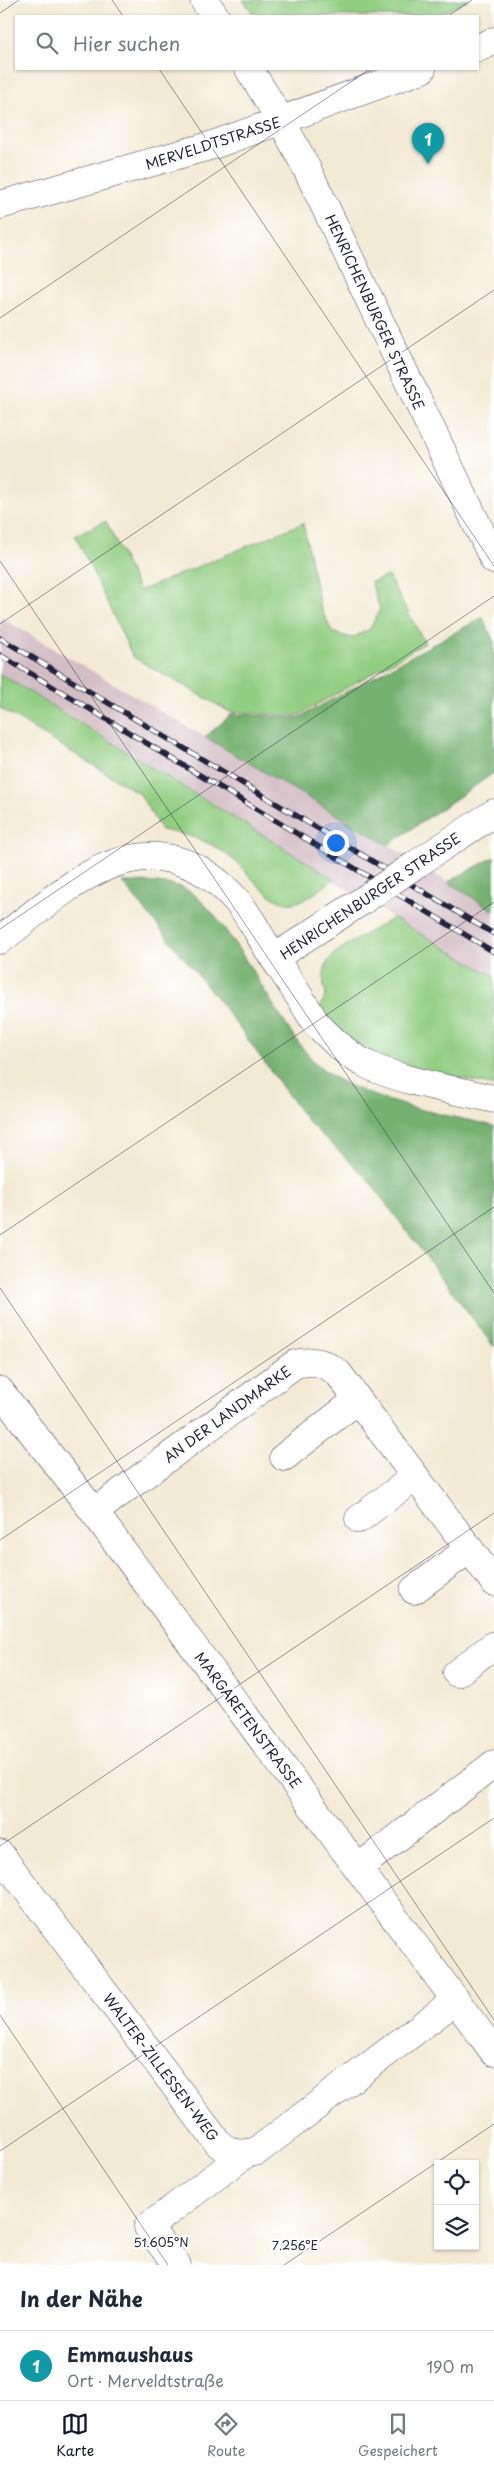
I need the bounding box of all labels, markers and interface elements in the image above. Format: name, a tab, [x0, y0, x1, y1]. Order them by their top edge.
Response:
search box	[15, 15, 479, 70]
icon: search	[33, 29, 61, 57]
text: Hier suchen	[73, 29, 180, 57]
street label: MERVELDTSTRASSE	[143, 111, 283, 175]
pin: 1	[412, 123, 444, 164]
street label: HENRICHENBURGER STRASSE	[320, 211, 430, 413]
street label: HENRICHENBURGER STRASSE	[275, 827, 465, 965]
your location	[323, 830, 349, 856]
street label: AN DER LANDMARKE	[159, 1360, 295, 1467]
street label: MARGARETENSTRASSE	[190, 1647, 306, 1793]
street label: WALTER-ZILLESSEN-WEG	[98, 1989, 224, 2145]
map controls	[434, 2160, 479, 2250]
button: locate	[434, 2160, 479, 2205]
button: layers	[434, 2205, 479, 2250]
text: 51.605°N	[133, 2233, 189, 2251]
text: 7.256°E	[272, 2236, 318, 2254]
text: In der Nähe	[20, 2282, 142, 2314]
text: Emmaushaus	[67, 2340, 193, 2368]
text: 1	[32, 2354, 40, 2378]
text: 190 m	[426, 2354, 474, 2378]
text: Ort · Merveldtstraße	[67, 2368, 224, 2392]
tab: Karte	[56, 2410, 94, 2461]
tab: Route	[207, 2410, 245, 2461]
tab: Gespeichert	[358, 2410, 438, 2461]

